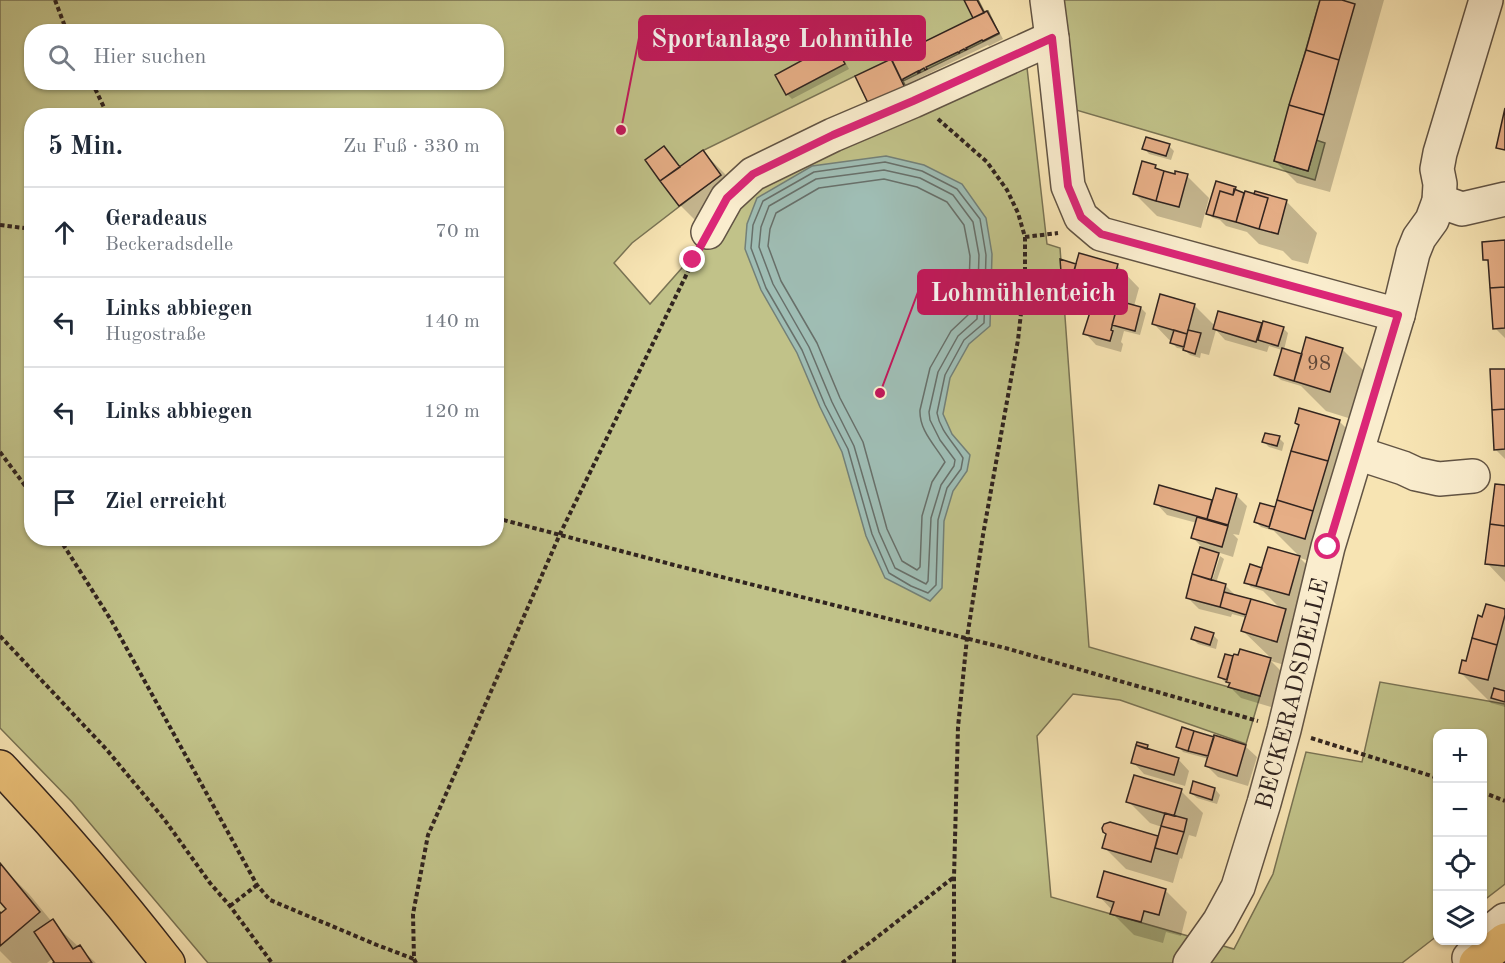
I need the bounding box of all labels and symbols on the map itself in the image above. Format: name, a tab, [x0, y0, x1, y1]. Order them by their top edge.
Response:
callout: Sportanlage Lohmühle	[639, 16, 925, 60]
text: Sportanlage Lohmühle	[651, 27, 913, 53]
route end	[679, 246, 705, 272]
callout: Lohmühlenteich	[918, 270, 1127, 314]
text: Lohmühlenteich	[930, 281, 1116, 307]
house number: 98	[1307, 354, 1331, 375]
route start	[1314, 533, 1340, 559]
street label: BECKERADSDELLE	[1253, 576, 1334, 812]

